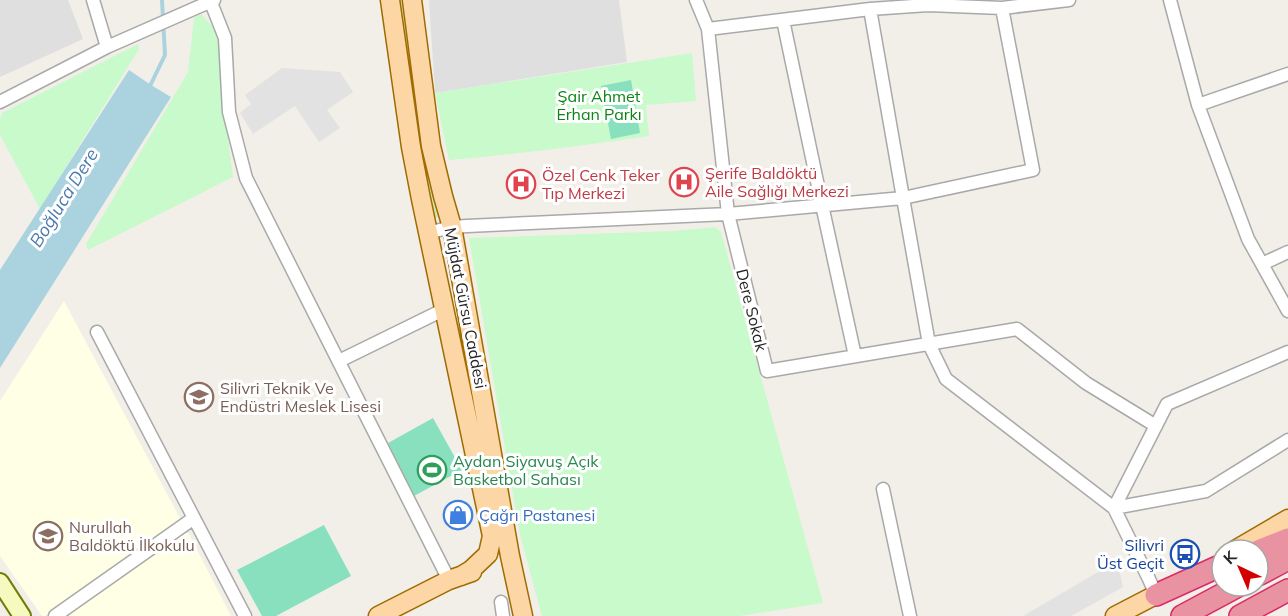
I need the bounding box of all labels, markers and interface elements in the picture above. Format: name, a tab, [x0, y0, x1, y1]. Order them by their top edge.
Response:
park label: Şair Ahmet Erhan Parkı	[556, 86, 642, 124]
water label: Boğluca Dere	[24, 144, 103, 251]
place label: Şerife Baldöktü Aile Sağlığı Merkezi	[705, 163, 849, 201]
place label: Özel Cenk Teker Tıp Merkezi	[542, 165, 660, 203]
hospital icon: Şerife Baldöktü Aile Sağlığı Merkezi	[668, 166, 700, 198]
hospital icon: Özel Cenk Teker Tıp Merkezi	[505, 168, 537, 200]
street label: Müjdat Gürsu Caddesi	[441, 226, 491, 390]
street label: Dere Sokak	[732, 267, 772, 354]
place label: Silivri Teknik Ve Endüstri Meslek Lisesi	[220, 378, 381, 416]
school or university icon: Silivri Teknik Ve Endüstri Meslek Lisesi	[183, 381, 215, 413]
place label: Aydan Siyavuş Açık Basketbol Sahası	[453, 451, 599, 489]
sports icon: Aydan Siyavuş Açık Basketbol Sahası	[416, 454, 448, 486]
shop icon: Çağrı Pastanesi	[442, 499, 474, 531]
place label: Çağrı Pastanesi	[479, 505, 595, 525]
place label: Nurullah Baldöktü İlkokulu	[69, 517, 195, 555]
school or university icon: Nurullah Baldöktü İlkokulu	[32, 520, 64, 552]
place label: Silivri Üst Geçit	[1097, 535, 1164, 573]
bus stop icon: Silivri Üst Geçit	[1169, 538, 1201, 570]
north arrow	[1210, 538, 1270, 598]
text: K	[1219, 545, 1241, 568]

